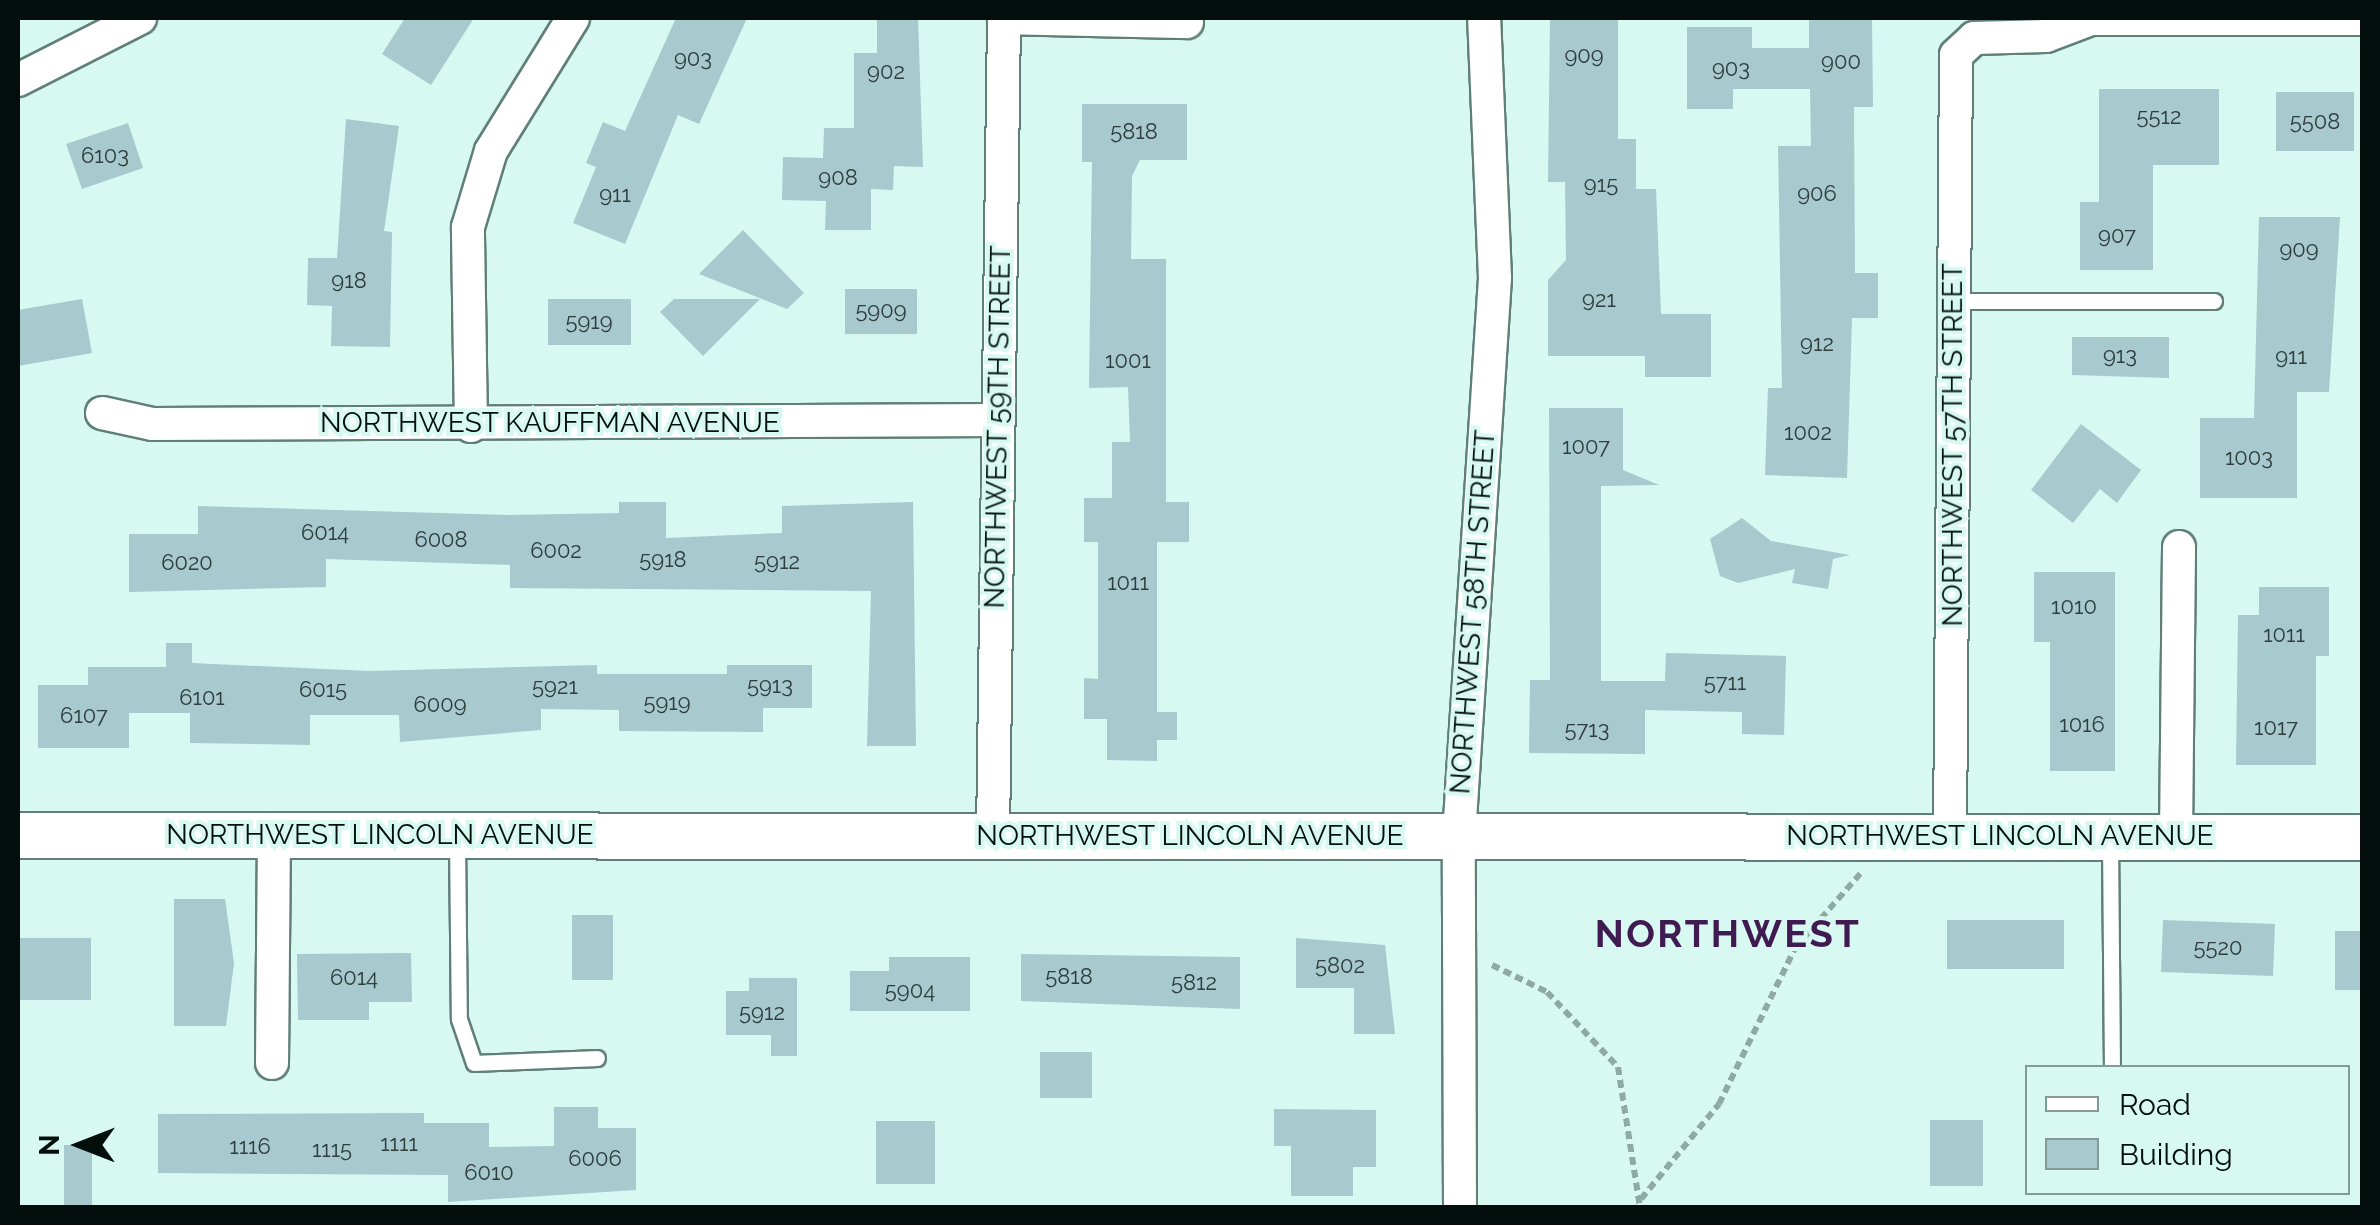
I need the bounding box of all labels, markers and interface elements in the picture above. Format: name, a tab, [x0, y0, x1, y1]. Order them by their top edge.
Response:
house number: 909	[1564, 43, 1604, 69]
house number: 903	[674, 46, 712, 72]
house number: 900	[1821, 49, 1861, 75]
house number: 903	[1712, 56, 1750, 82]
house number: 902	[867, 59, 905, 85]
house number: 5512	[2137, 104, 2181, 130]
house number: 5508	[2290, 109, 2340, 135]
house number: 5818	[1110, 119, 1158, 145]
house number: 6103	[81, 143, 129, 169]
house number: 908	[818, 165, 858, 191]
house number: 915	[1584, 172, 1618, 198]
house number: 906	[1797, 181, 1837, 207]
house number: 911	[599, 182, 631, 208]
house number: 907	[2098, 223, 2136, 249]
house number: 909	[2279, 237, 2319, 263]
street label: NORTHWEST 59TH STREET	[978, 245, 1018, 609]
street label: NORTHWEST 57TH STREET	[1936, 263, 1970, 627]
house number: 918	[331, 268, 367, 294]
house number: 921	[1582, 287, 1616, 313]
house number: 5909	[855, 298, 907, 324]
house number: 5919	[565, 309, 613, 335]
house number: 912	[1800, 331, 1834, 357]
house number: 913	[2103, 343, 2137, 369]
house number: 911	[2275, 344, 2307, 370]
house number: 1001	[1105, 348, 1151, 374]
street label: NORTHWEST KAUFFMAN AVENUE	[319, 406, 781, 440]
house number: 1002	[1784, 420, 1832, 446]
street label: NORTHWEST 58TH STREET	[1443, 428, 1503, 796]
house number: 1007	[1562, 434, 1610, 460]
house number: 1003	[2225, 445, 2273, 471]
house number: 6014	[301, 520, 349, 546]
house number: 6008	[414, 527, 468, 553]
house number: 6002	[530, 538, 582, 564]
house number: 5918	[639, 547, 687, 573]
house number: 5912	[754, 549, 800, 575]
house number: 6020	[161, 550, 213, 576]
house number: 1011	[1107, 570, 1149, 596]
house number: 1010	[2051, 594, 2097, 620]
house number: 1011	[2263, 622, 2305, 648]
house number: 5711	[1704, 670, 1746, 696]
house number: 5913	[747, 673, 793, 699]
house number: 5921	[532, 674, 578, 700]
house number: 6015	[299, 677, 347, 703]
house number: 6101	[179, 685, 225, 711]
house number: 5919	[643, 690, 691, 716]
house number: 6009	[413, 692, 467, 718]
house number: 6107	[60, 703, 108, 729]
house number: 1016	[2059, 712, 2105, 738]
house number: 1017	[2254, 715, 2298, 741]
house number: 5713	[1565, 717, 1609, 743]
street label: NORTHWEST LINCOLN AVENUE	[166, 818, 594, 852]
street label: NORTHWEST LINCOLN AVENUE	[976, 819, 1404, 853]
street label: NORTHWEST LINCOLN AVENUE	[1786, 819, 2214, 853]
district label: NORTHWEST	[1595, 911, 1861, 957]
house number: 5520	[2194, 935, 2242, 961]
house number: 5802	[1315, 953, 1365, 979]
house number: 5818	[1045, 964, 1093, 990]
house number: 6014	[330, 965, 378, 991]
house number: 5812	[1171, 970, 1217, 996]
house number: 5904	[885, 978, 935, 1004]
house number: 5912	[739, 1000, 785, 1026]
legend	[2025, 1065, 2350, 1195]
text: Road	[2119, 1087, 2191, 1122]
north arrow	[30, 1095, 130, 1195]
house number: 1111	[380, 1131, 418, 1157]
text: N	[33, 1134, 66, 1156]
house number: 1116	[229, 1134, 271, 1160]
house number: 1115	[312, 1137, 352, 1163]
text: Building	[2119, 1137, 2233, 1172]
house number: 6006	[568, 1146, 622, 1172]
house number: 6010	[464, 1160, 514, 1186]

